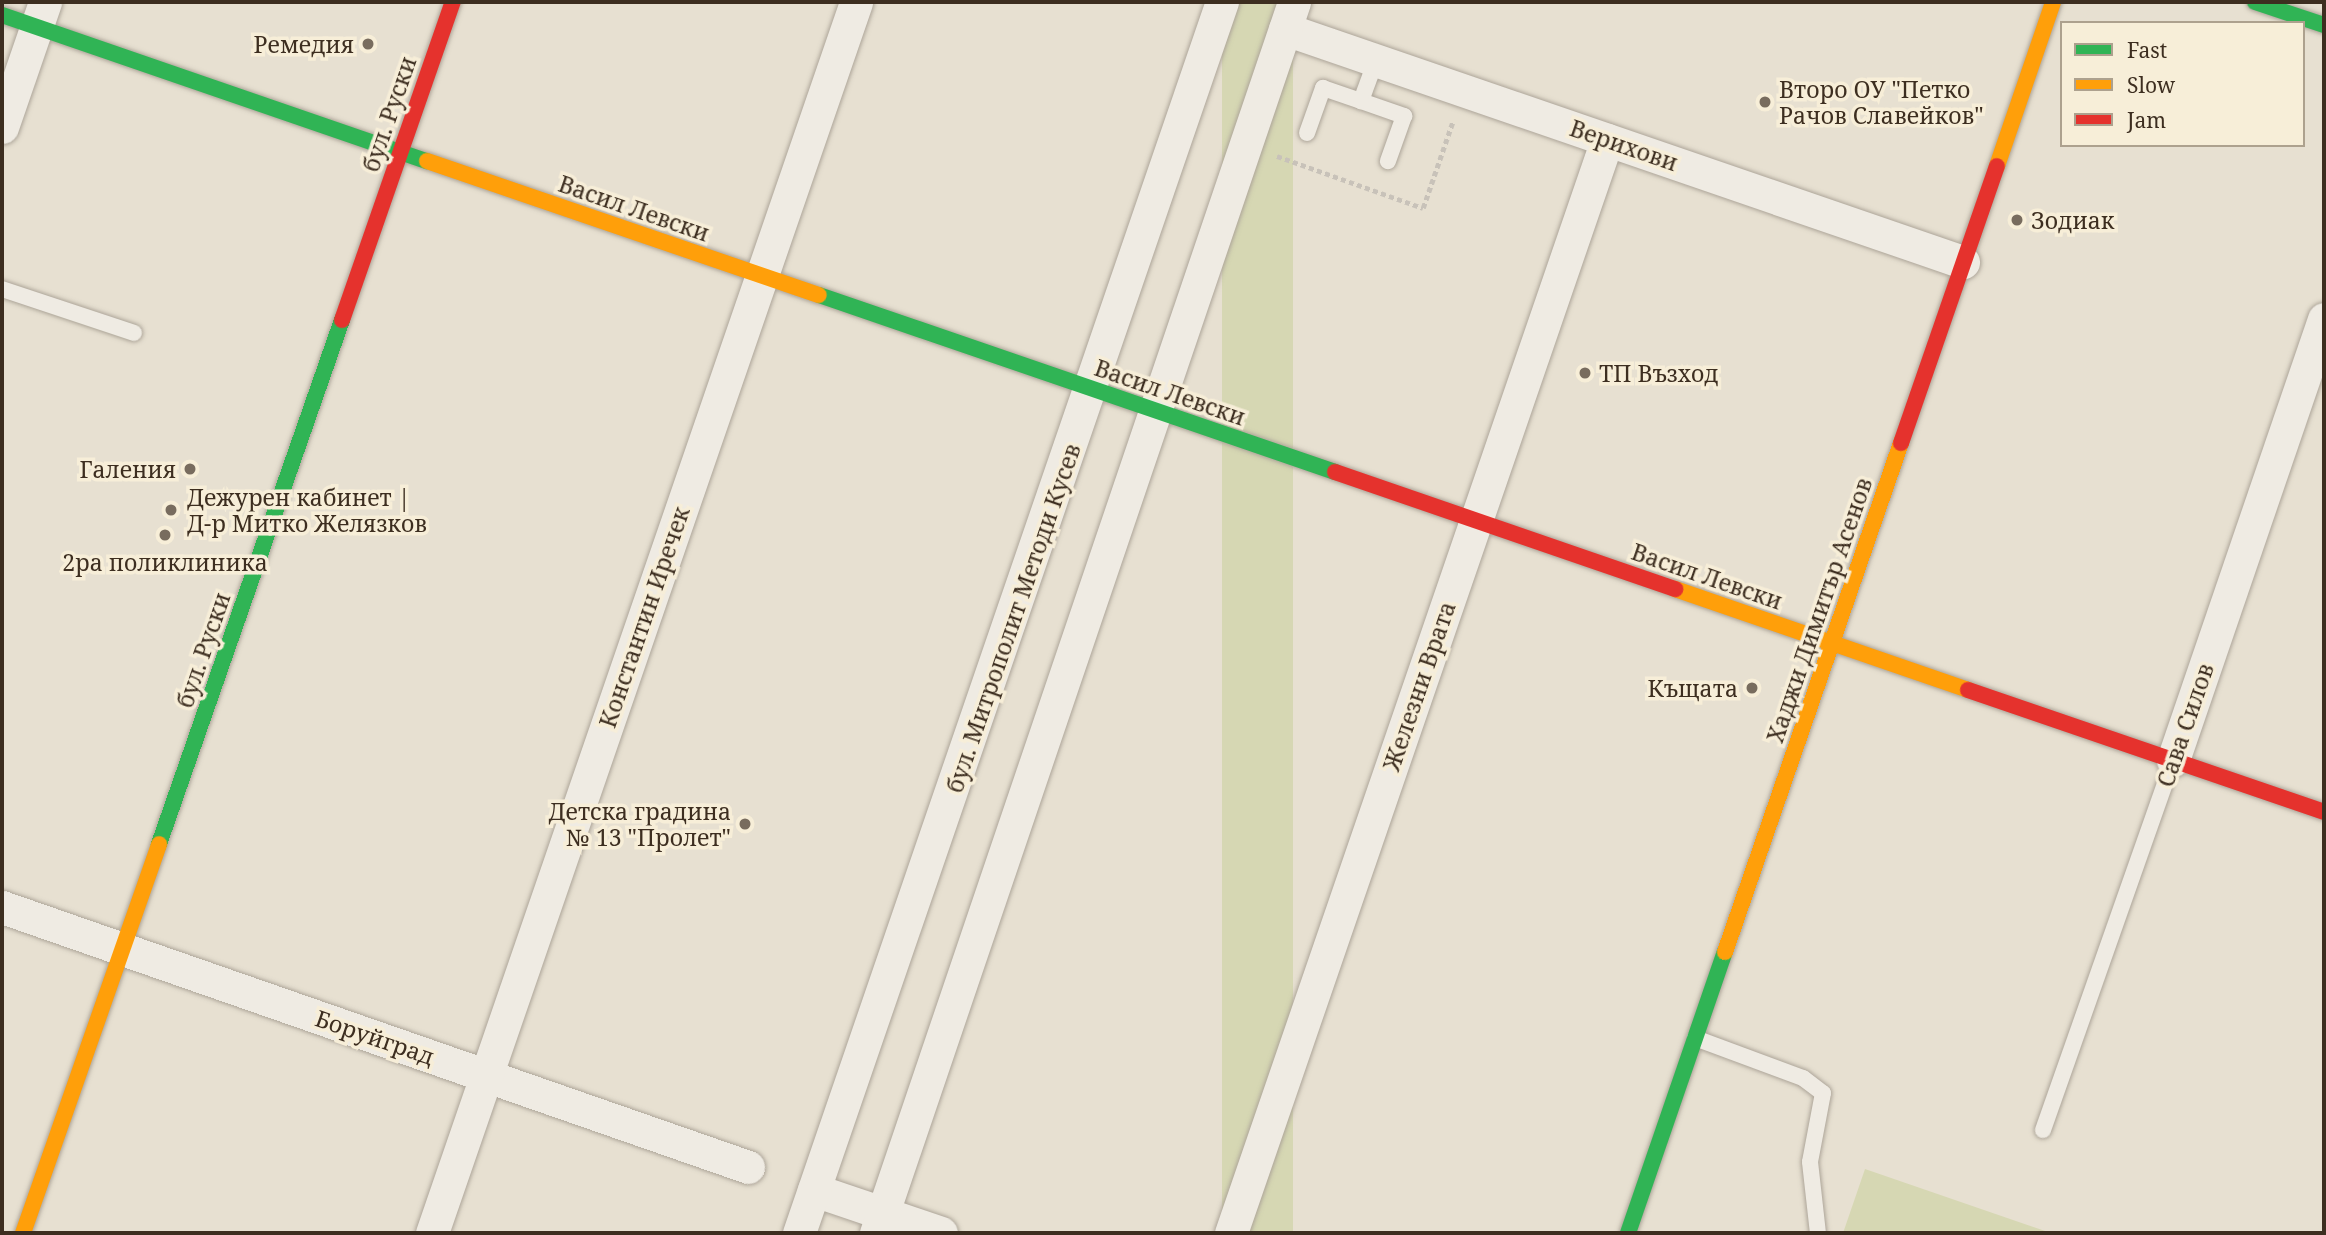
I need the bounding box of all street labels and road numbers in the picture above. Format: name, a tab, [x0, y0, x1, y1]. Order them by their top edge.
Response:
street label: бул. Руски	[356, 53, 422, 175]
street label: Верихови	[1566, 114, 1682, 176]
street label: Васил Левски	[555, 169, 713, 247]
street label: Васил Левски	[1091, 353, 1249, 431]
street label: бул. Митрополит Методи Кусев	[940, 440, 1086, 796]
street label: Хаджи Димитър Асенов	[1761, 474, 1877, 746]
street label: Константин Иречек	[593, 503, 695, 731]
street label: Васил Левски	[1628, 537, 1786, 615]
street label: бул. Руски	[170, 589, 236, 711]
street label: Железни Врата	[1377, 598, 1461, 774]
street label: Сава Силов	[2151, 660, 2219, 790]
street label: Боруйград	[312, 1004, 438, 1070]

